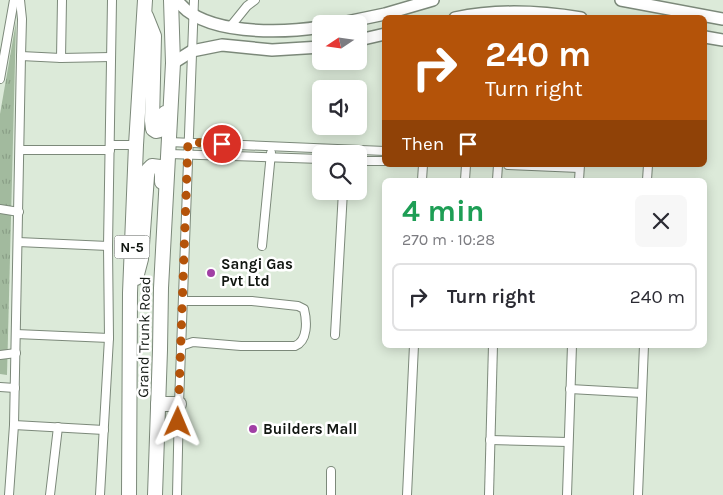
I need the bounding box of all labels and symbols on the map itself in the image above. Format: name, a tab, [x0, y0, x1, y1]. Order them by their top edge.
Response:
north arrow	[312, 15, 368, 70]
pin	[201, 123, 243, 165]
road number: N-5	[114, 236, 150, 258]
place label: Sangi Gas Pvt Ltd	[221, 255, 293, 290]
marker: Sangi Gas Pvt Ltd	[205, 267, 217, 279]
street label: Grand Trunk Road	[134, 276, 154, 398]
position arrow	[151, 395, 203, 447]
place label: Builders Mall	[263, 420, 357, 438]
marker: Builders Mall	[247, 423, 259, 435]

